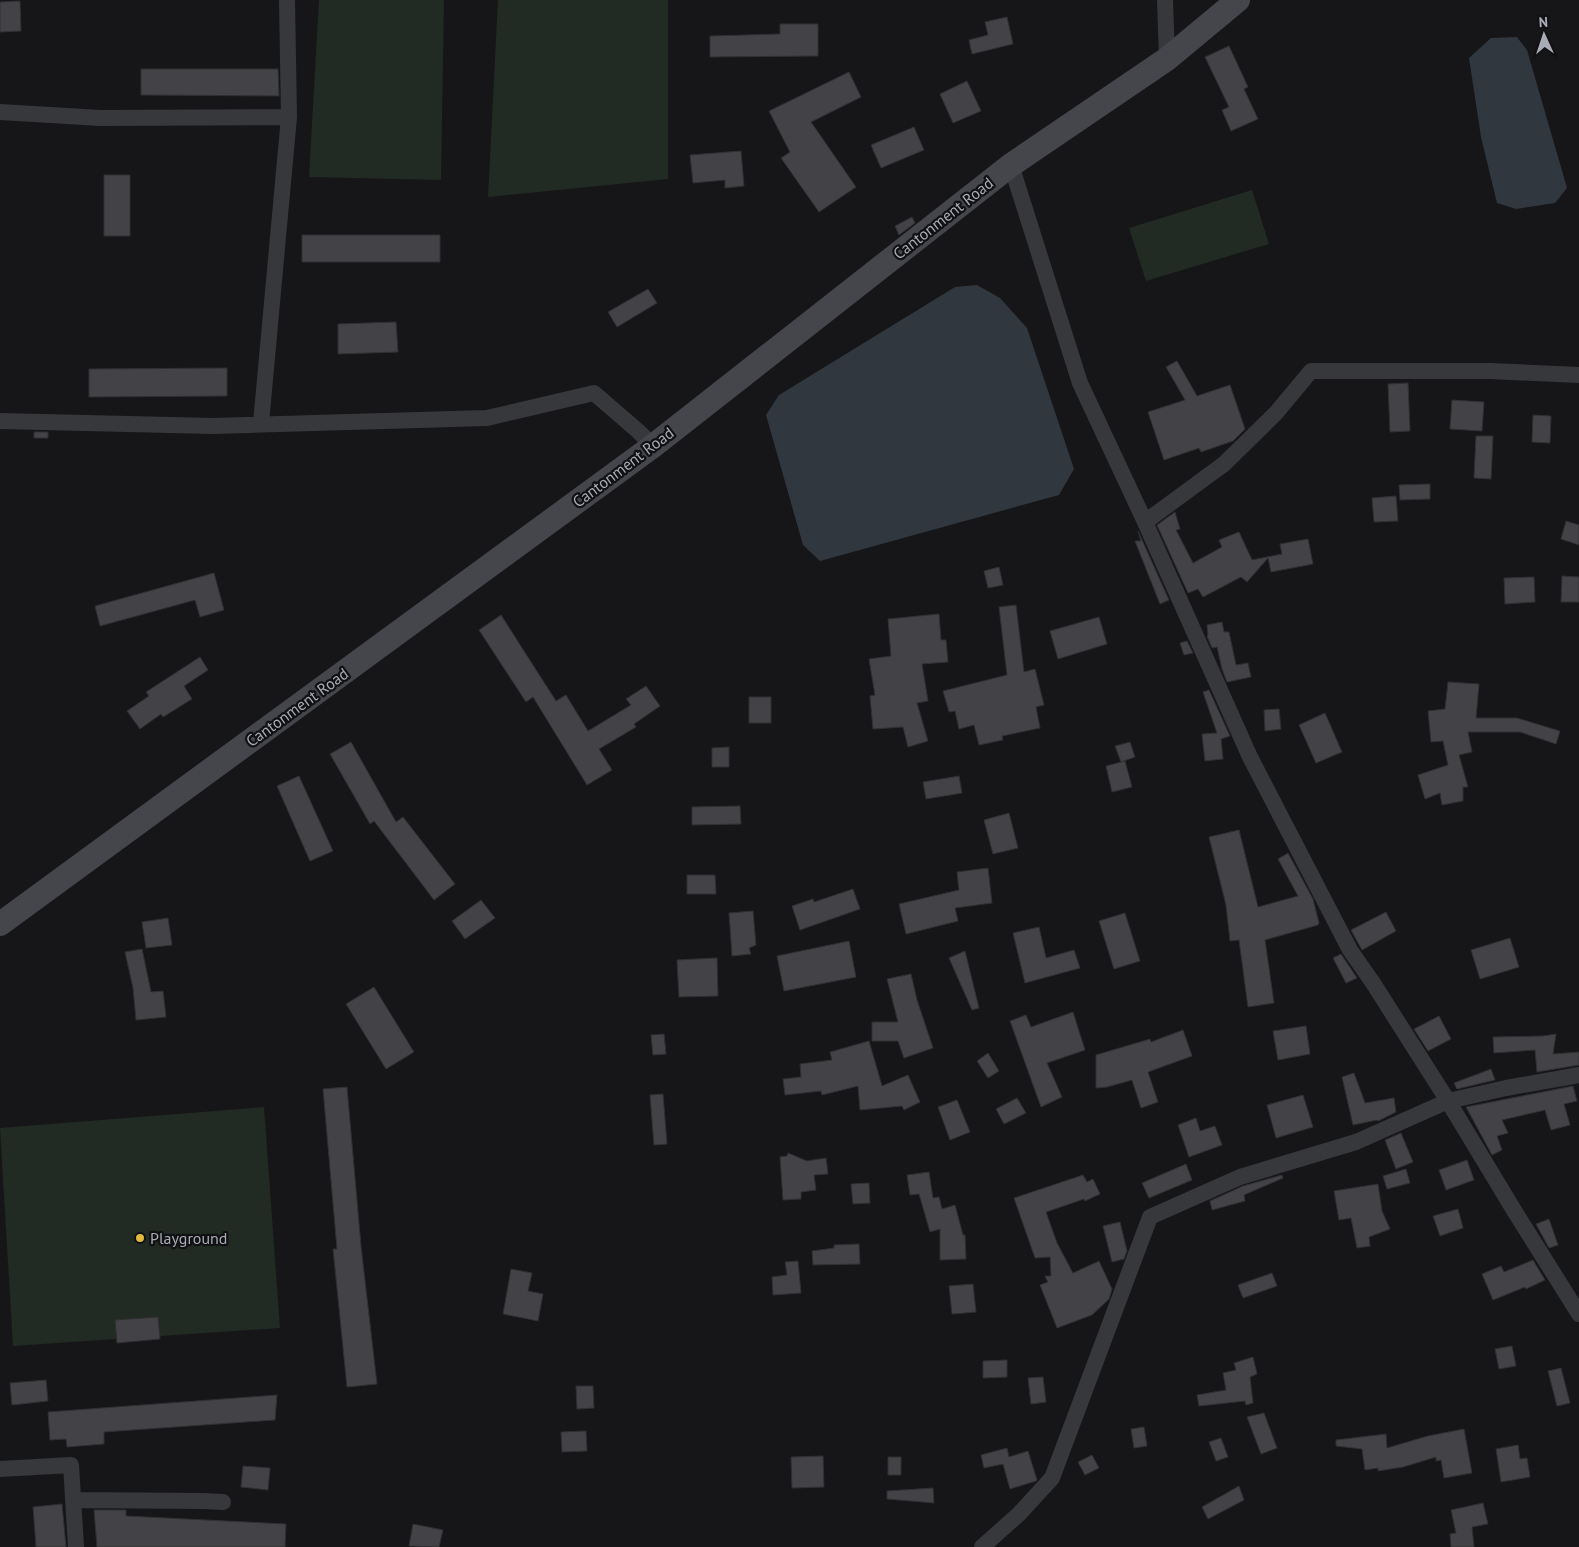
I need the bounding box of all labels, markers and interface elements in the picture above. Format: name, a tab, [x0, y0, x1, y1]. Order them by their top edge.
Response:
north arrow	[1519, 10, 1569, 60]
text: N	[1538, 13, 1548, 31]
street label: Cantonment Road	[889, 173, 997, 263]
street label: Cantonment Road	[568, 422, 678, 512]
street label: Cantonment Road	[242, 663, 352, 751]
place label: Playground	[150, 1228, 227, 1248]
marker: Playground	[134, 1232, 146, 1244]

